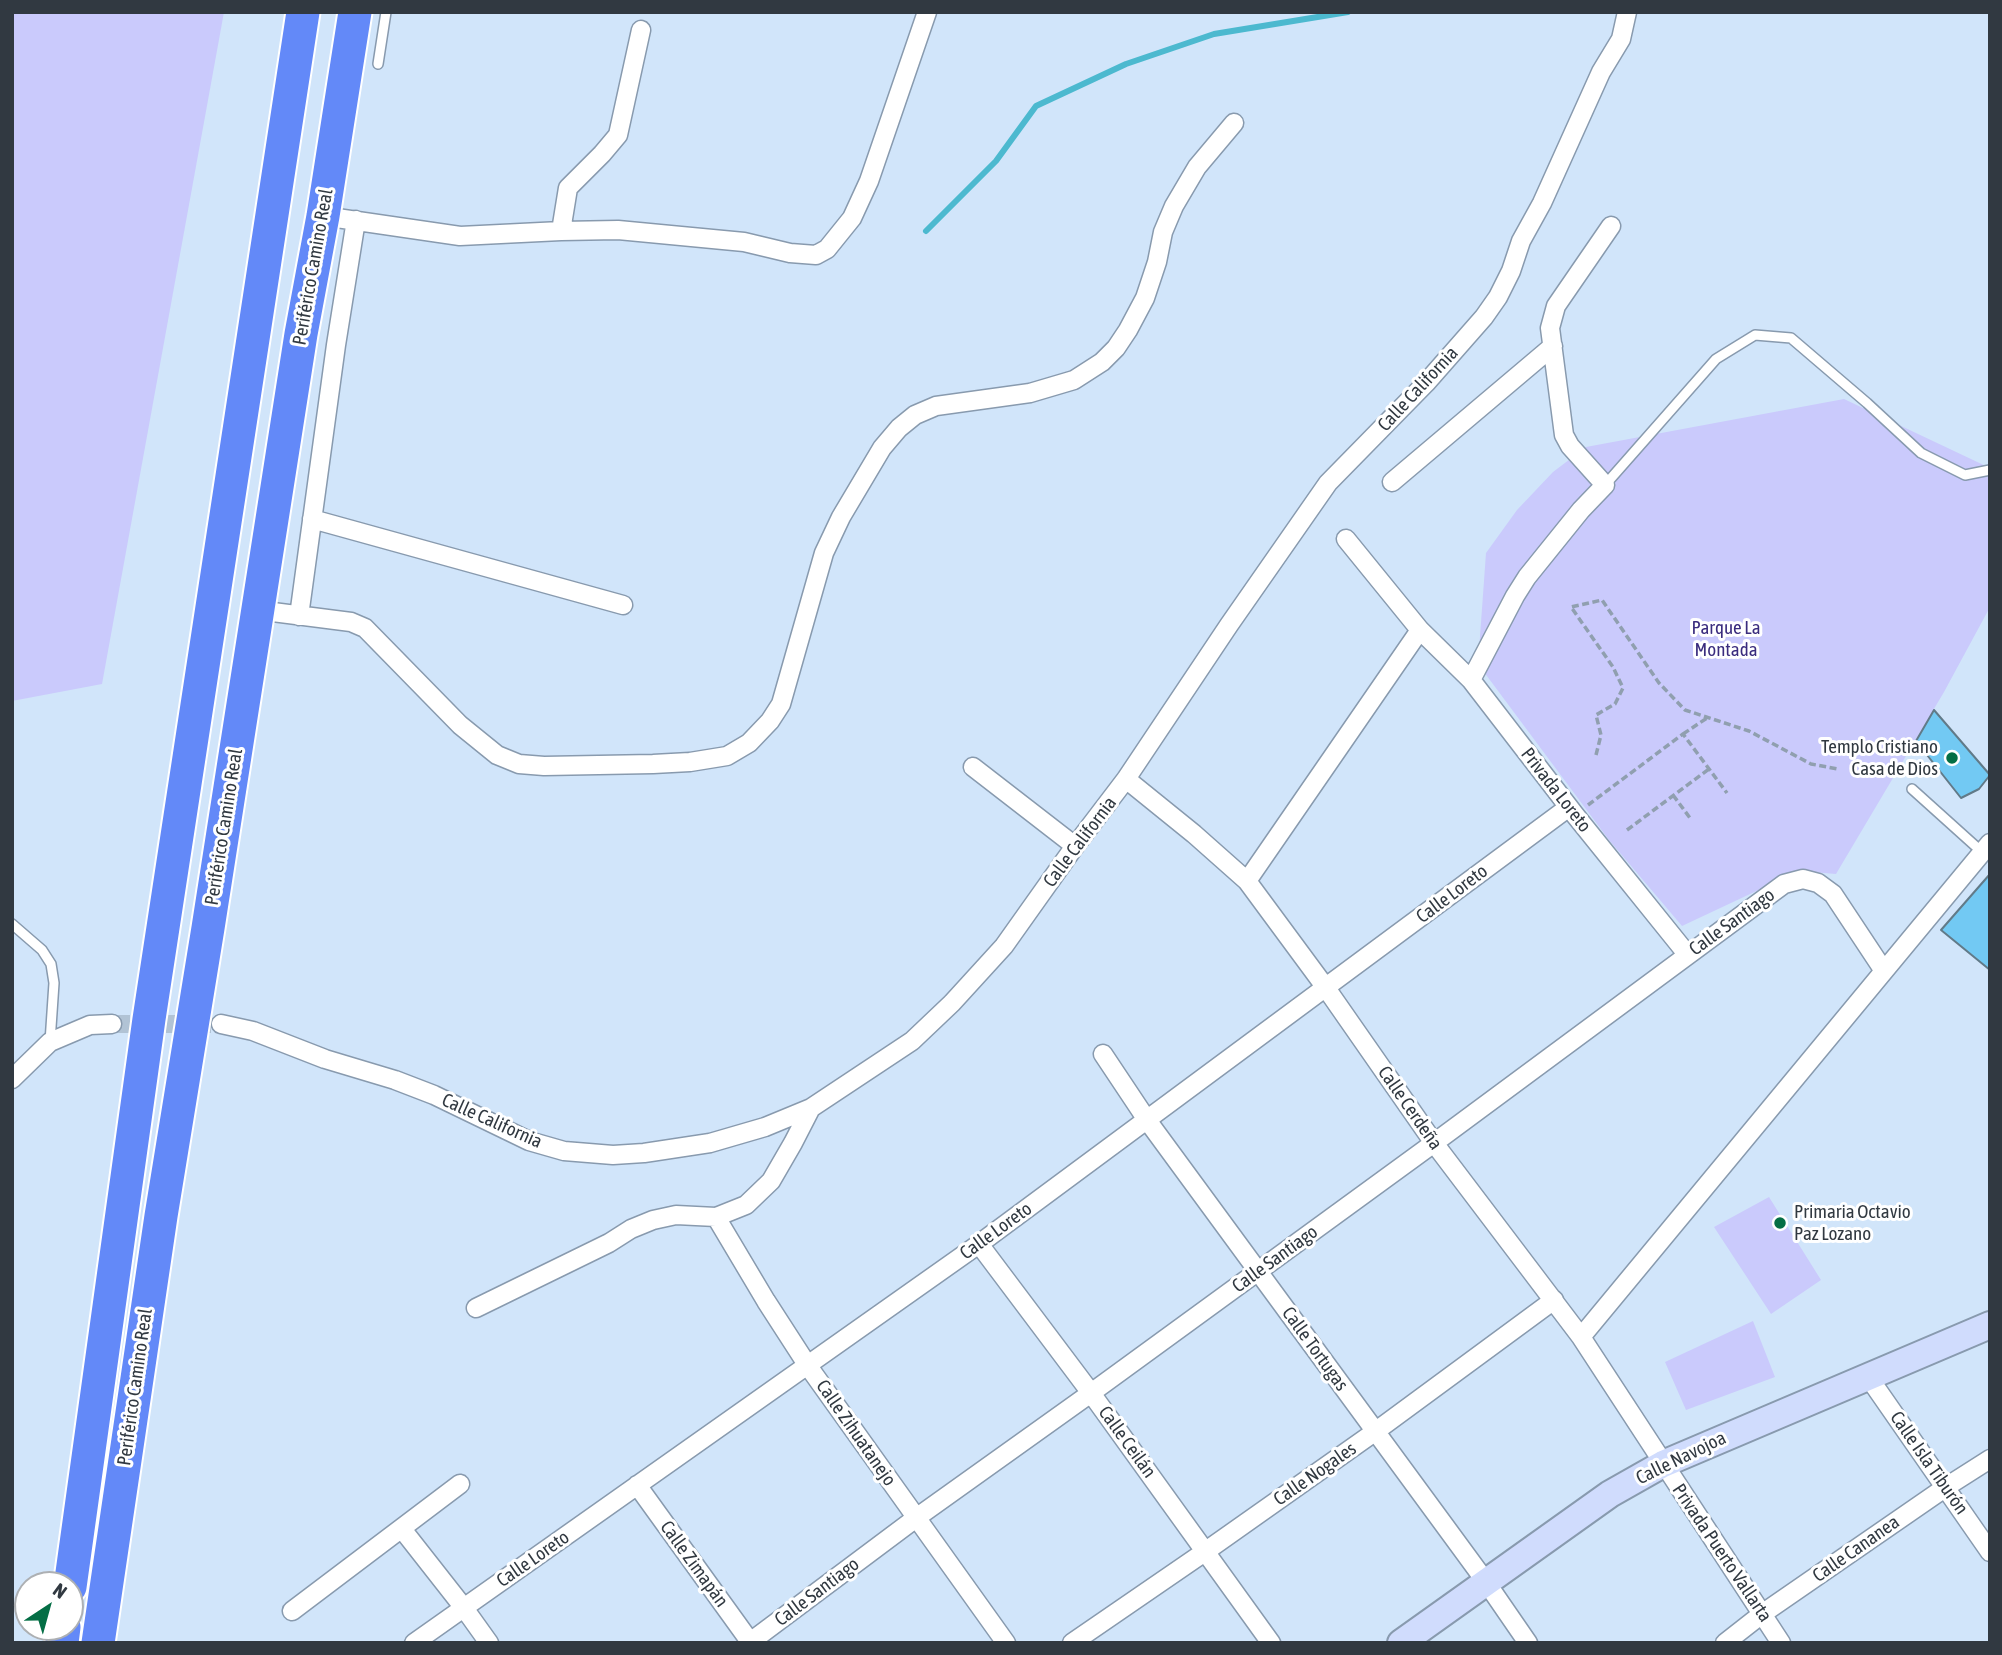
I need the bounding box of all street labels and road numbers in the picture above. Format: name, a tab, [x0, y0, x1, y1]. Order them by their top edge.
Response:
street label: Periférico Camino Real	[288, 187, 338, 347]
street label: Calle California	[1373, 342, 1463, 436]
street label: Privada Loreto	[1516, 743, 1596, 837]
street label: Periférico Camino Real	[200, 747, 248, 907]
street label: Calle California	[1039, 792, 1121, 892]
street label: Calle Loreto	[1412, 860, 1492, 928]
street label: Calle Santiago	[1685, 883, 1779, 961]
street label: Calle Cerdeña	[1373, 1062, 1447, 1154]
street label: Calle California	[438, 1089, 546, 1153]
street label: Calle Loreto	[956, 1197, 1036, 1265]
street label: Calle Santiago	[1228, 1220, 1322, 1298]
street label: Calle Tortugas	[1277, 1303, 1353, 1395]
street label: Periférico Camino Real	[113, 1307, 157, 1467]
street label: Calle Zihuatanejo	[811, 1376, 901, 1490]
street label: Calle Ceilán	[1093, 1402, 1161, 1482]
street label: Calle Isla Tiburón	[1885, 1407, 1973, 1519]
street label: Calle Navojoa	[1632, 1426, 1730, 1490]
street label: Calle Nogales	[1269, 1437, 1361, 1511]
street label: Privada Puerto Vallarta	[1667, 1480, 1777, 1626]
street label: Calle Cananea	[1808, 1511, 1904, 1587]
street label: Calle Zimapán	[655, 1516, 733, 1612]
street label: Calle Loreto	[492, 1526, 574, 1592]
street label: Calle Santiago	[770, 1553, 864, 1631]

